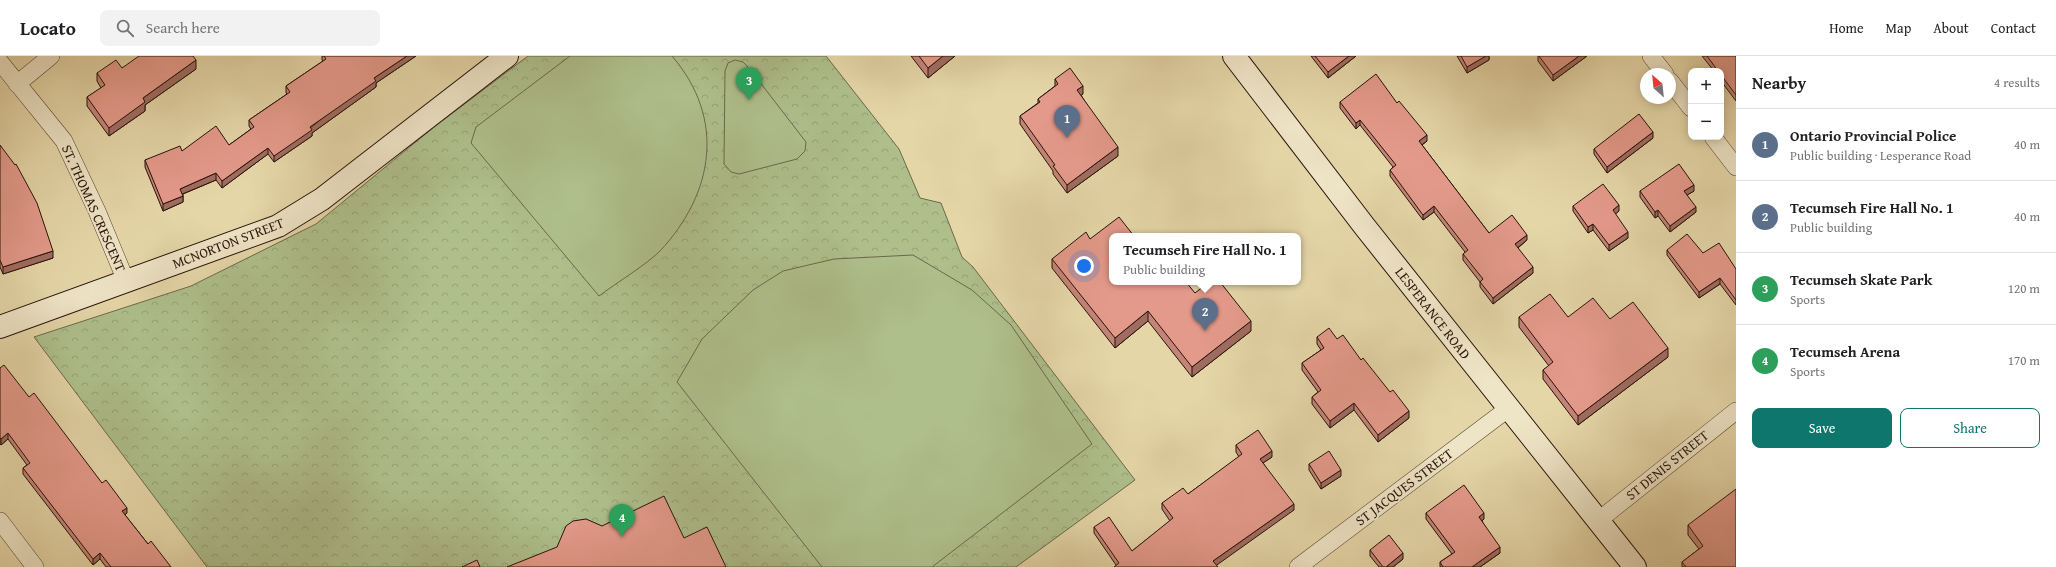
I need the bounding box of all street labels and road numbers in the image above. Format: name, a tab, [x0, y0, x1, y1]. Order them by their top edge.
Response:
street label: ST. THOMAS CRESCENT	[57, 141, 131, 275]
street label: MCNORTON STREET	[169, 212, 287, 273]
street label: LESPERANCE ROAD	[1391, 263, 1475, 363]
street label: ST DENIS STREET	[1621, 425, 1713, 505]
street label: ST JACQUES STREET	[1351, 444, 1457, 530]

